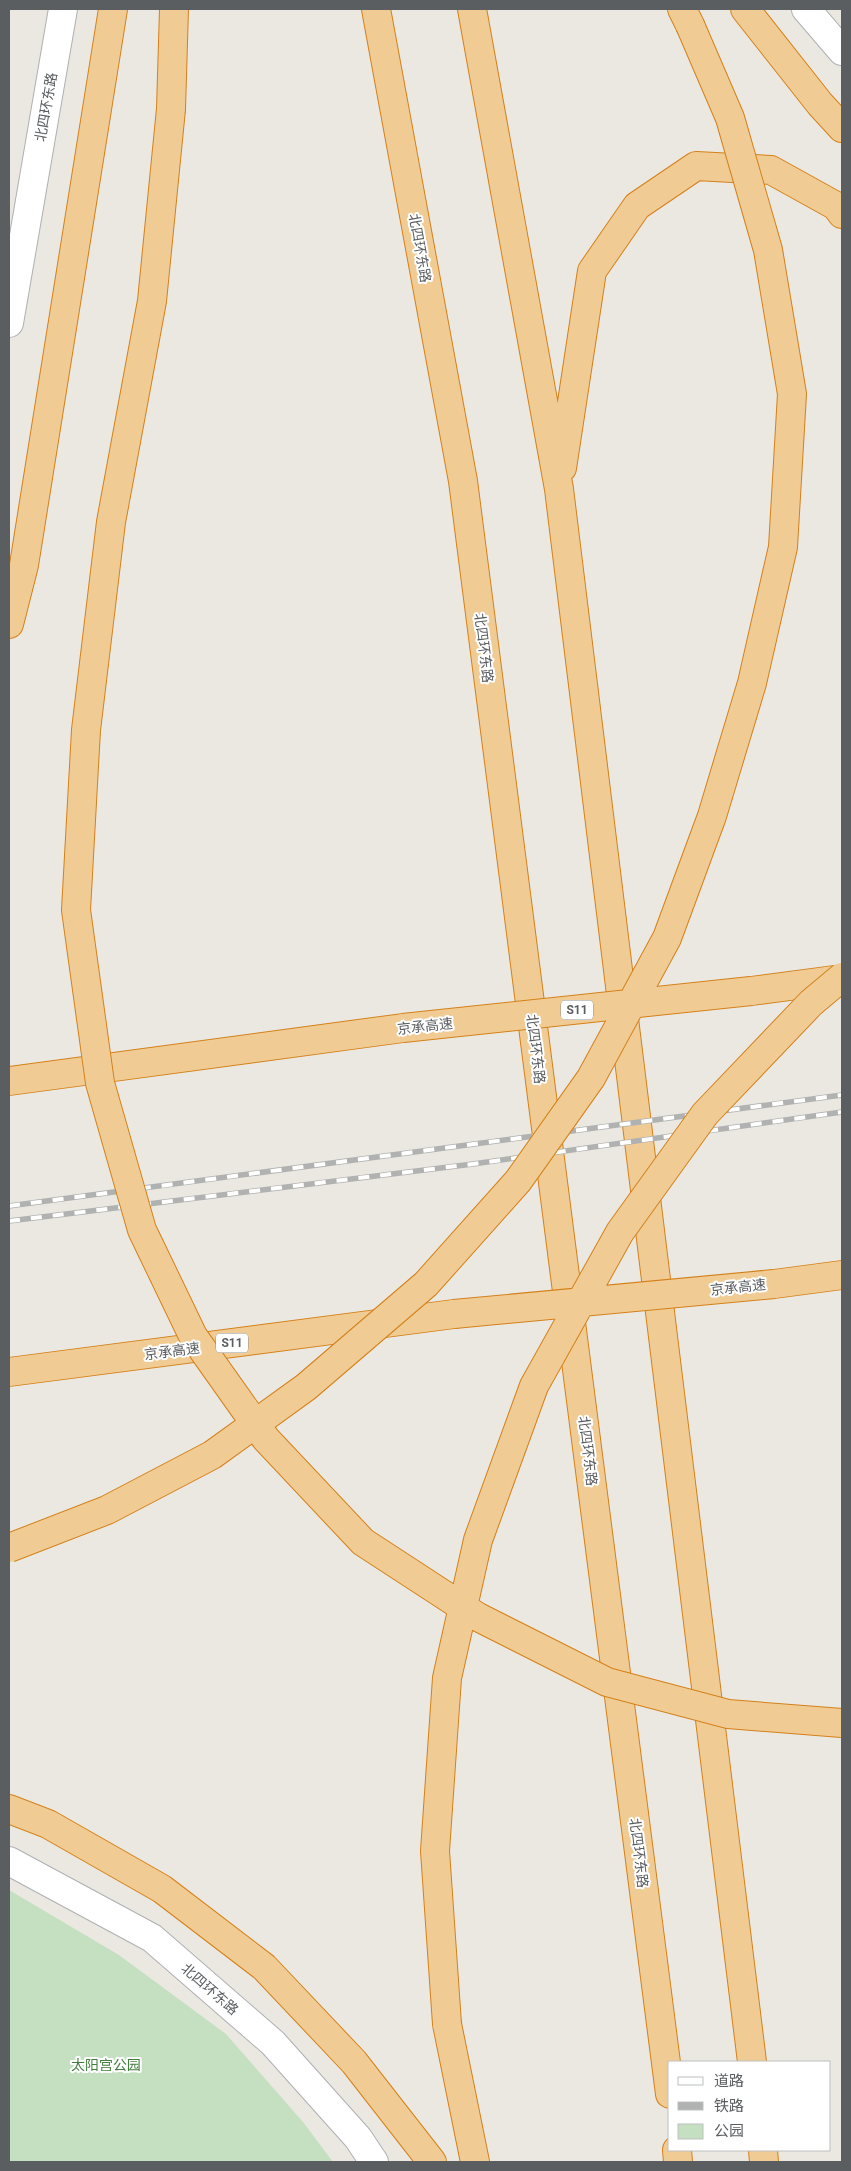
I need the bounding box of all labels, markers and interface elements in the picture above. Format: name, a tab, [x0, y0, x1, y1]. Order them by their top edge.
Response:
street label: 北四环东路	[32, 71, 60, 143]
street label: 北四环东路	[406, 212, 434, 284]
street label: 北四环东路	[472, 612, 496, 684]
road number: S11	[561, 1000, 593, 1020]
street label: 北四环东路	[524, 1013, 548, 1085]
street label: 京承高速	[396, 1015, 454, 1037]
street label: 京承高速	[709, 1276, 767, 1298]
road number: S11	[216, 1334, 248, 1352]
street label: 京承高速	[143, 1340, 201, 1362]
street label: 北四环东路	[576, 1415, 600, 1487]
street label: 北四环东路	[627, 1817, 651, 1889]
street label: 北四环东路	[178, 1960, 242, 2018]
park label: 太阳宫公园	[71, 2057, 141, 2073]
legend	[668, 2061, 831, 2151]
text: 道路	[714, 2072, 744, 2090]
text: 铁路	[714, 2097, 744, 2115]
text: 公园	[714, 2122, 744, 2140]

